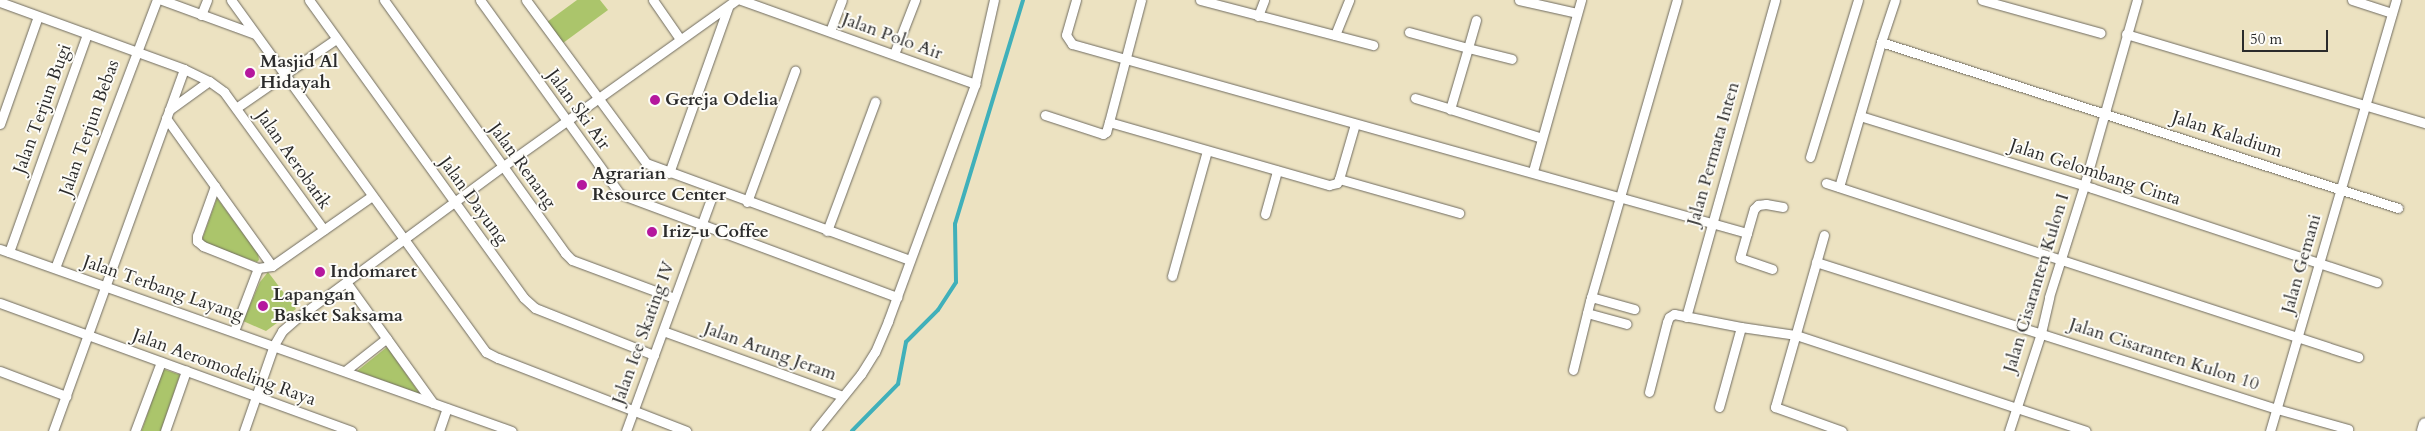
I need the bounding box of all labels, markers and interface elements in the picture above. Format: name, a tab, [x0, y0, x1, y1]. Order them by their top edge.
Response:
street label: Jalan Polo Air	[839, 9, 945, 65]
scale bar	[2245, 20, 2331, 52]
text: 50 m	[2250, 29, 2282, 49]
street label: Jalan Terjun Bugi	[10, 41, 76, 177]
place label: Masjid Al Hidayah	[260, 52, 338, 94]
street label: Jalan Terjun Bebas	[55, 57, 125, 199]
street label: Jalan Ski Air	[542, 66, 614, 154]
marker: Masjid Al Hidayah	[244, 67, 256, 79]
street label: Jalan Permata Inten	[1683, 80, 1745, 228]
place label: Gereja Odelia	[665, 89, 778, 111]
marker: Gereja Odelia	[649, 94, 661, 106]
street label: Jalan Aerobatik	[251, 106, 335, 214]
street label: Jalan Kaladium	[2169, 107, 2285, 163]
street label: Jalan Renang	[484, 119, 560, 213]
street label: Jalan Gelombang Cinta	[2007, 135, 2183, 211]
street label: Jalan Dayung	[434, 153, 512, 249]
place label: Agrarian Resource Center	[592, 164, 726, 206]
marker: Agrarian Resource Center	[576, 179, 588, 191]
street label: Jalan Cisaranten Kulon I	[1999, 191, 2075, 375]
street label: Jalan Gemani	[2278, 212, 2326, 316]
place label: Iriz-u Coffee	[662, 221, 769, 243]
marker: Iriz-u Coffee	[646, 226, 658, 238]
street label: Jalan Terbang Layang	[80, 251, 246, 327]
street label: Jalan Ice Skating IV	[608, 259, 680, 407]
place label: Indomaret	[330, 261, 417, 283]
marker: Indomaret	[314, 266, 326, 278]
place label: Lapangan Basket Saksama	[273, 285, 403, 328]
marker: Lapangan Basket Saksama	[257, 300, 269, 312]
street label: Jalan Cisaranten Kulon 10	[2066, 314, 2262, 396]
street label: Jalan Arung Jeram	[701, 318, 839, 386]
street label: Jalan Aeromodeling Raya	[129, 325, 319, 411]

